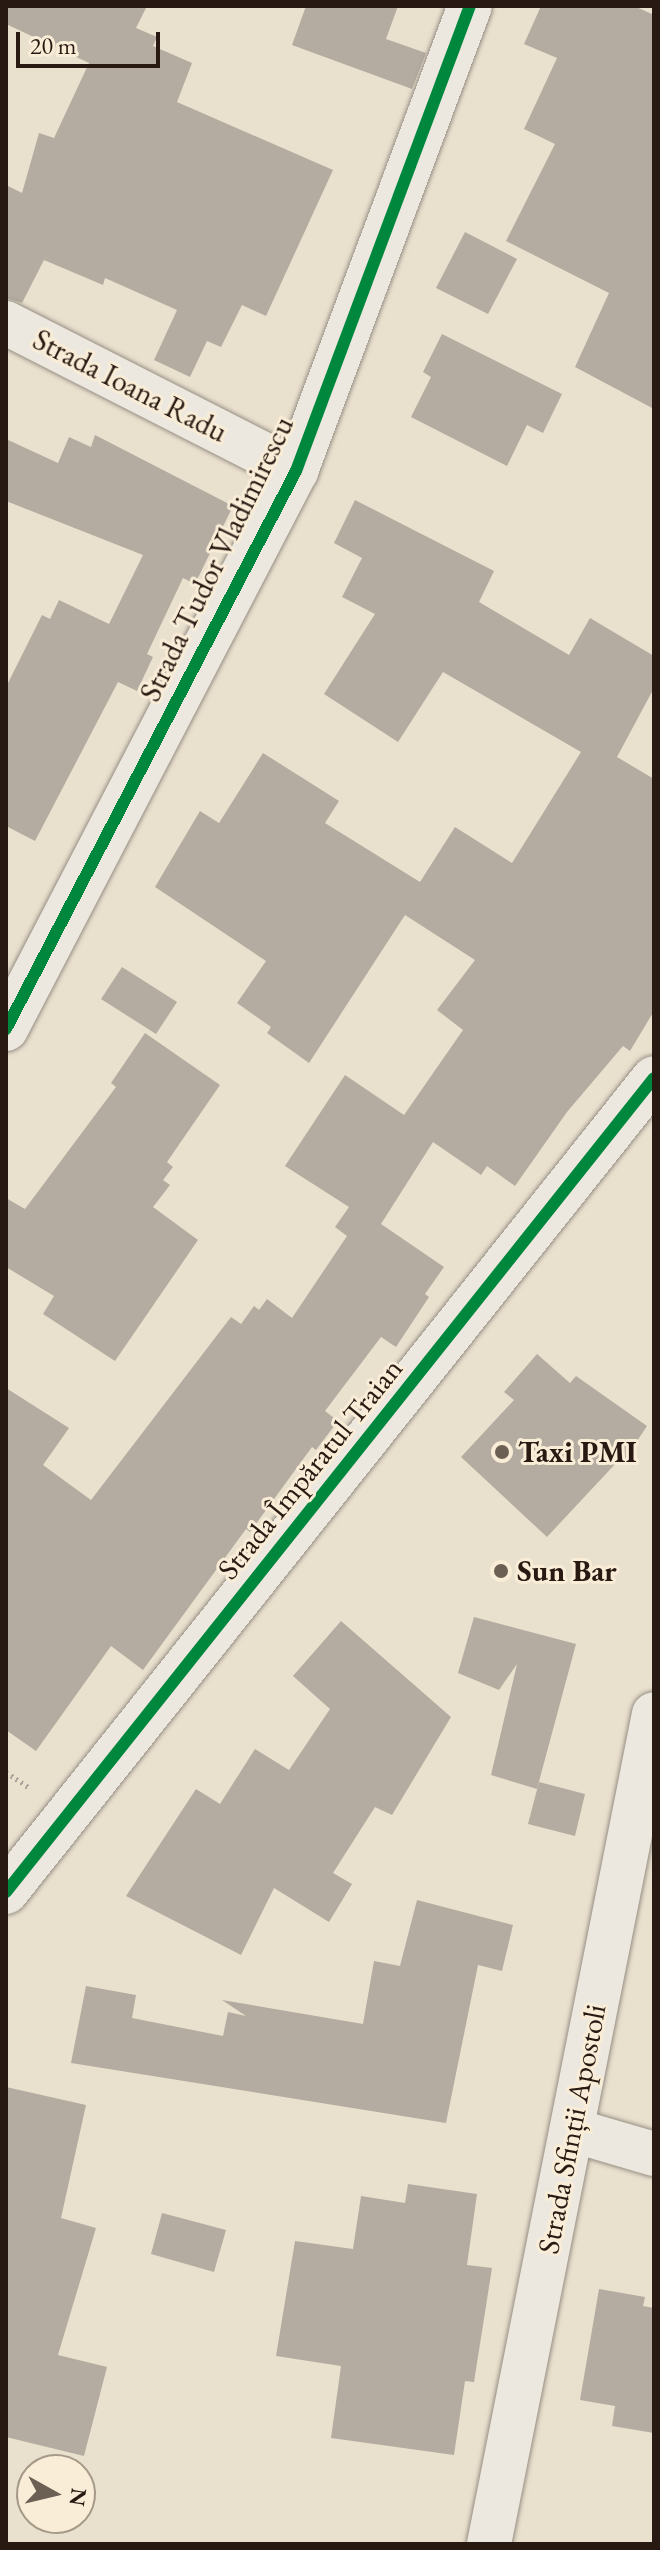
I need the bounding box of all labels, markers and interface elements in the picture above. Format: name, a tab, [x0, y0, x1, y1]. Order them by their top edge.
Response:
scale bar	[20, 16, 164, 66]
text: 20 m	[30, 30, 77, 61]
street label: Strada Ioana Radu	[27, 322, 233, 450]
street label: Strada Tudor Vladimirescu	[132, 411, 302, 707]
street label: Strada Împăratul Traian	[210, 1351, 410, 1587]
place label: Taxi PMI	[518, 1434, 637, 1470]
marker: Taxi PMI	[493, 1443, 511, 1461]
place label: Sun Bar	[517, 1553, 617, 1589]
marker: Sun Bar	[492, 1562, 510, 1580]
street label: Strada Sfinții Apostoli	[530, 2001, 614, 2257]
north arrow	[16, 2454, 96, 2534]
text: N	[63, 2486, 94, 2508]

